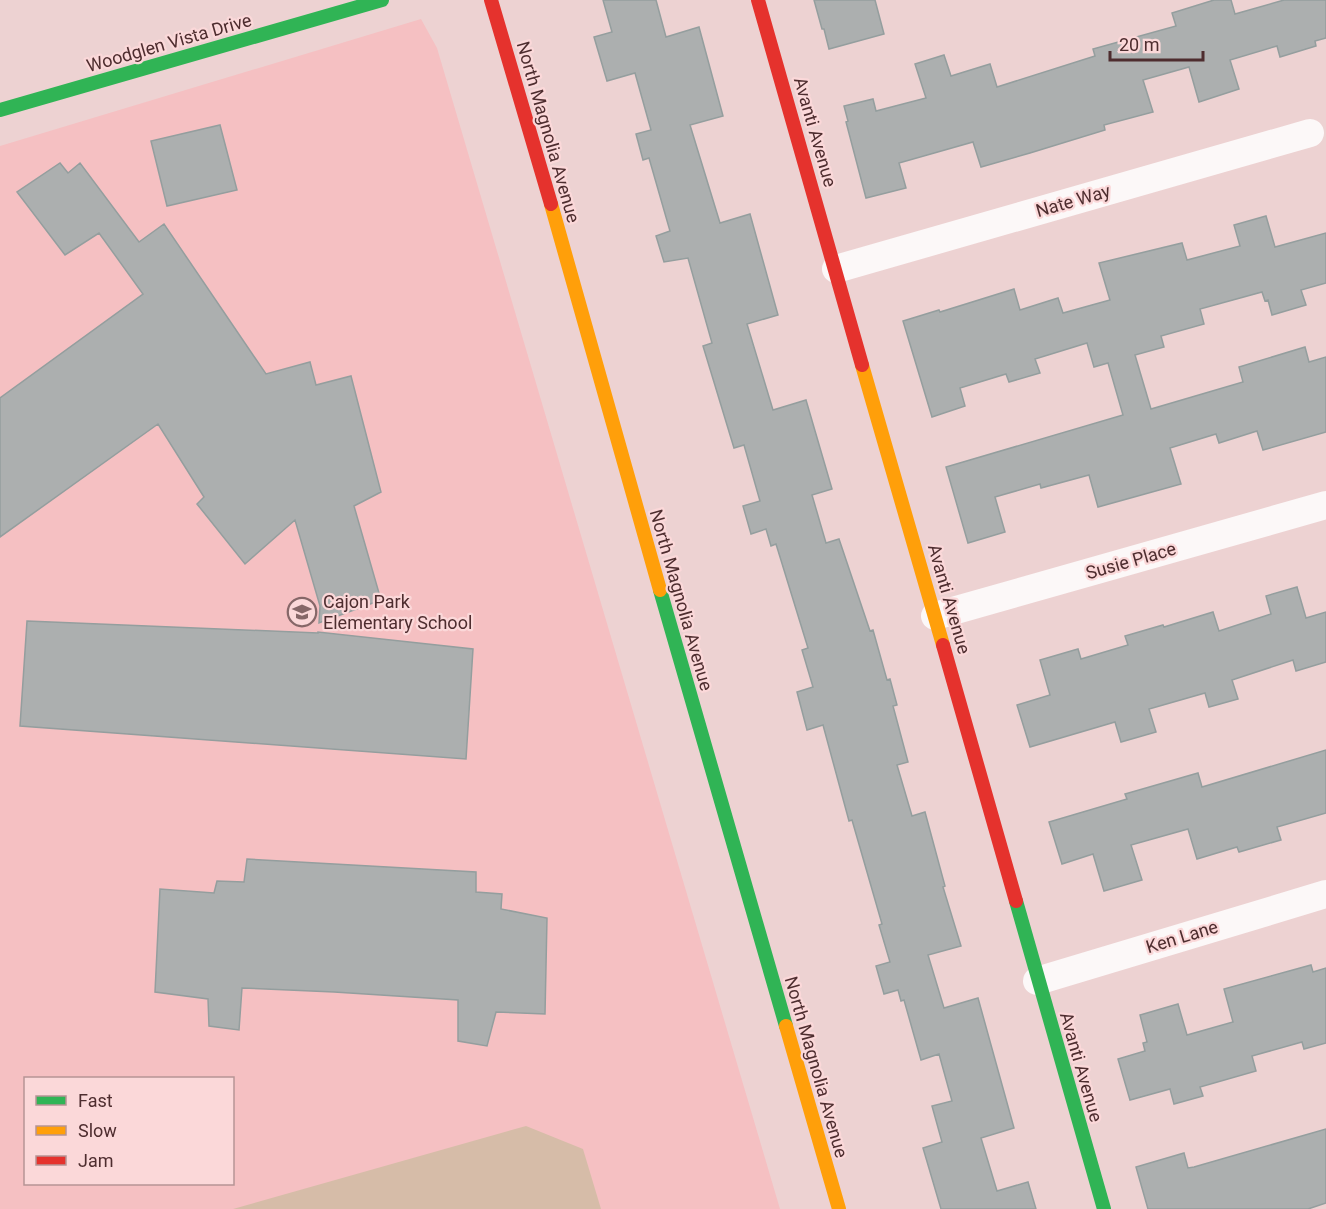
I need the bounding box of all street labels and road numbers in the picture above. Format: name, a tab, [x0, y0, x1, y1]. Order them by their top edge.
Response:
street label: Woodglen Vista Drive	[84, 9, 254, 76]
street label: North Magnolia Avenue	[513, 39, 584, 225]
street label: Avanti Avenue	[790, 75, 841, 189]
street label: Nate Way	[1033, 180, 1113, 221]
street label: North Magnolia Avenue	[646, 507, 717, 693]
street label: Susie Place	[1083, 538, 1178, 583]
street label: Avanti Avenue	[924, 542, 975, 656]
street label: Ken Lane	[1143, 916, 1220, 957]
street label: North Magnolia Avenue	[781, 974, 852, 1160]
street label: Avanti Avenue	[1056, 1010, 1107, 1124]

